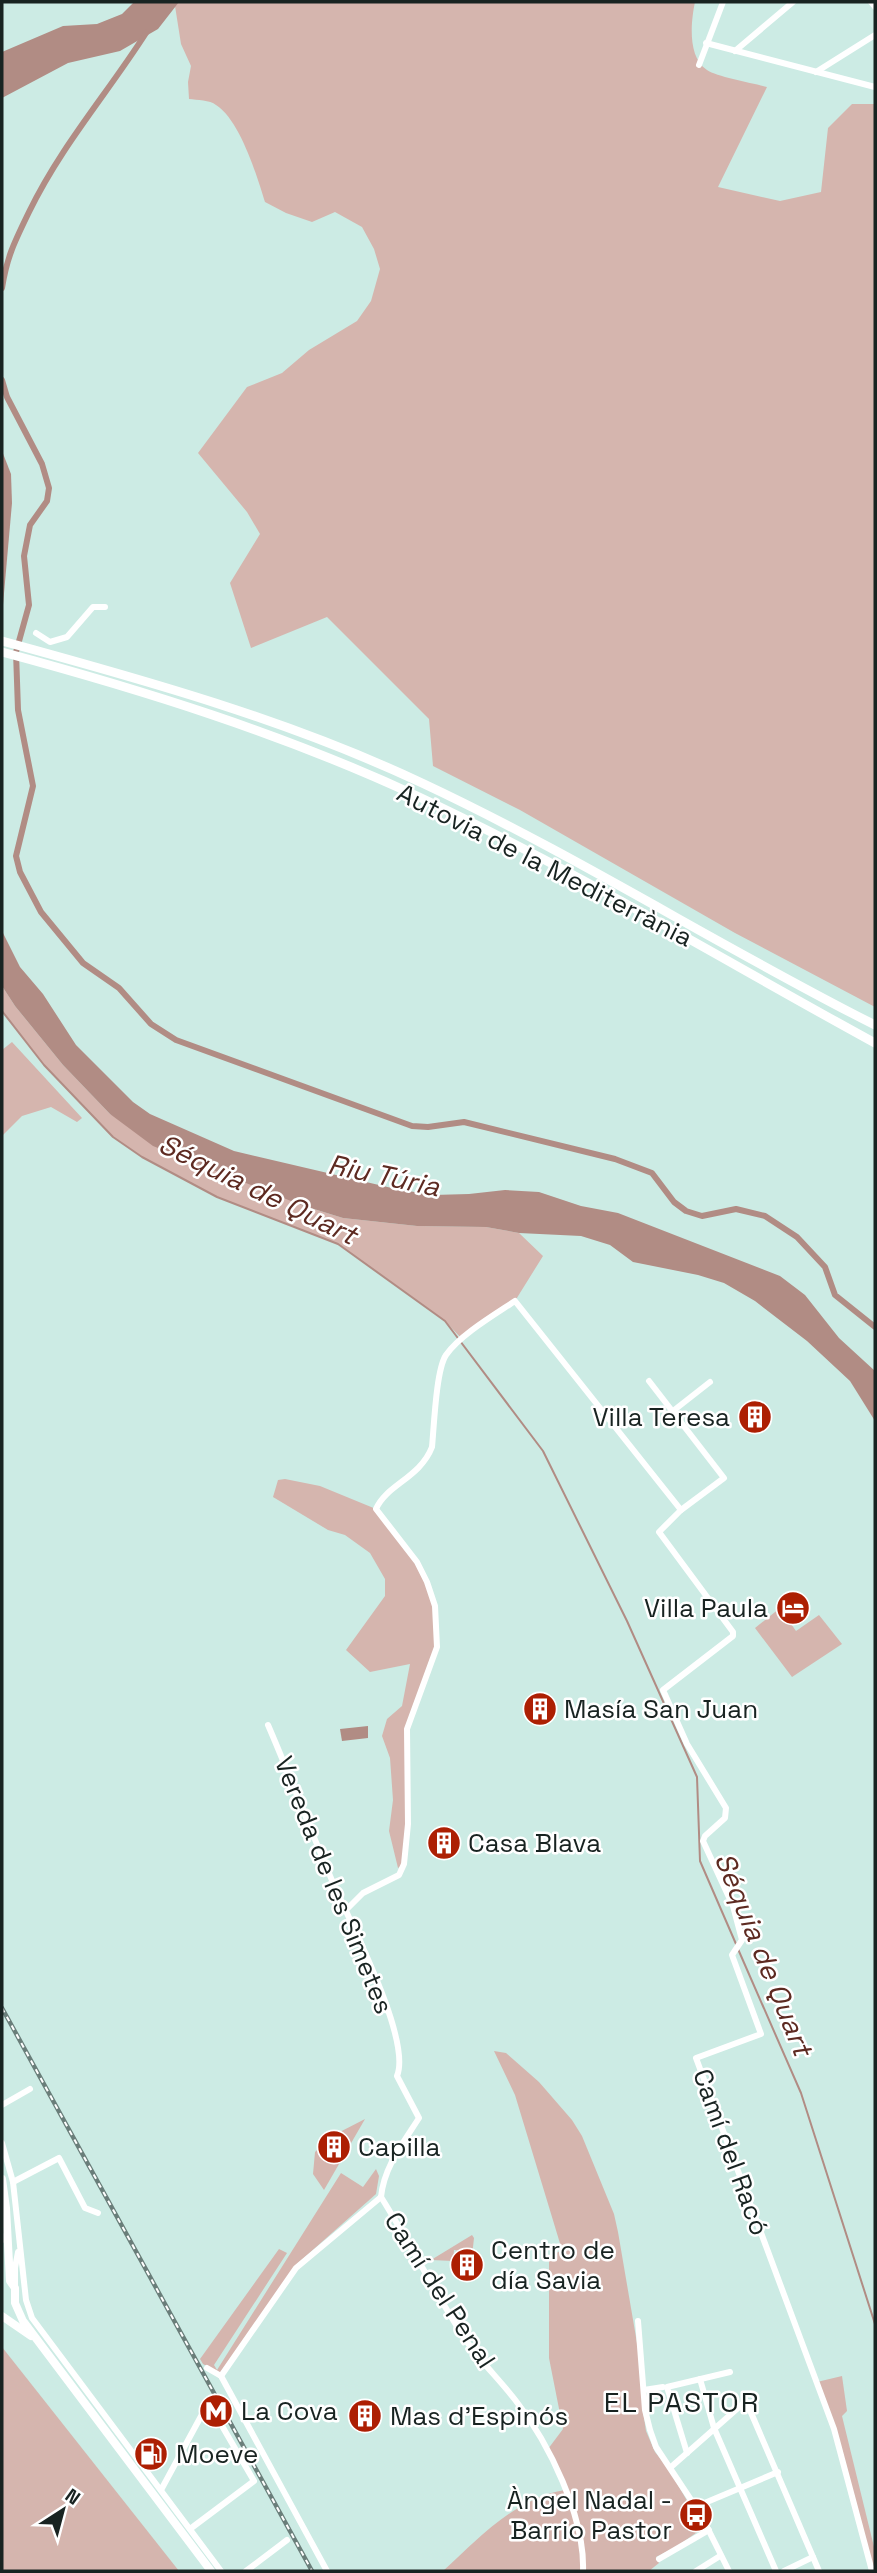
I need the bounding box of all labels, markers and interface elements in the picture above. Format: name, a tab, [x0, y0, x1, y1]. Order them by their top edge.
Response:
street label: Autovia de la Mediterrània	[391, 776, 699, 954]
water label: Séquia de Quart	[153, 1125, 366, 1254]
water label: Riu Túria	[325, 1146, 444, 1205]
building icon: Villa Teresa	[736, 1398, 774, 1436]
place label: Villa Teresa	[592, 1400, 730, 1434]
hotel icon: Villa Paula	[774, 1589, 812, 1627]
place label: Villa Paula	[644, 1591, 768, 1625]
building icon: Masía San Juan	[521, 1690, 559, 1728]
place label: Masía San Juan	[564, 1692, 758, 1726]
street label: Vereda de les Simetes	[267, 1751, 401, 2019]
building icon: Casa Blava	[425, 1824, 463, 1862]
place label: Casa Blava	[468, 1826, 601, 1860]
water label: Séquia de Quart	[707, 1847, 822, 2064]
street label: Camí del Racó	[685, 2064, 777, 2240]
building icon: Capilla	[315, 2128, 353, 2166]
place label: Capilla	[358, 2130, 440, 2164]
street label: Camí del Penal	[377, 2205, 503, 2375]
place label: Centro de día Savia	[491, 2233, 615, 2297]
building icon: Centro de día Savia	[448, 2246, 486, 2284]
district label: EL PASTOR	[604, 2384, 760, 2420]
metro station icon: La Cova	[197, 2392, 235, 2430]
place label: La Cova	[241, 2394, 338, 2428]
building icon: Mas d'Espinós	[346, 2397, 384, 2435]
place label: Mas d'Espinós	[390, 2399, 568, 2433]
fuel station icon: Moeve	[132, 2435, 170, 2473]
place label: Moeve	[176, 2437, 258, 2471]
north arrow	[28, 2475, 98, 2545]
text: N	[60, 2483, 85, 2511]
place label: Àngel Nadal - Barrio Pastor	[507, 2483, 672, 2547]
bus stop icon: Àngel Nadal - Barrio Pastor	[677, 2496, 715, 2534]

